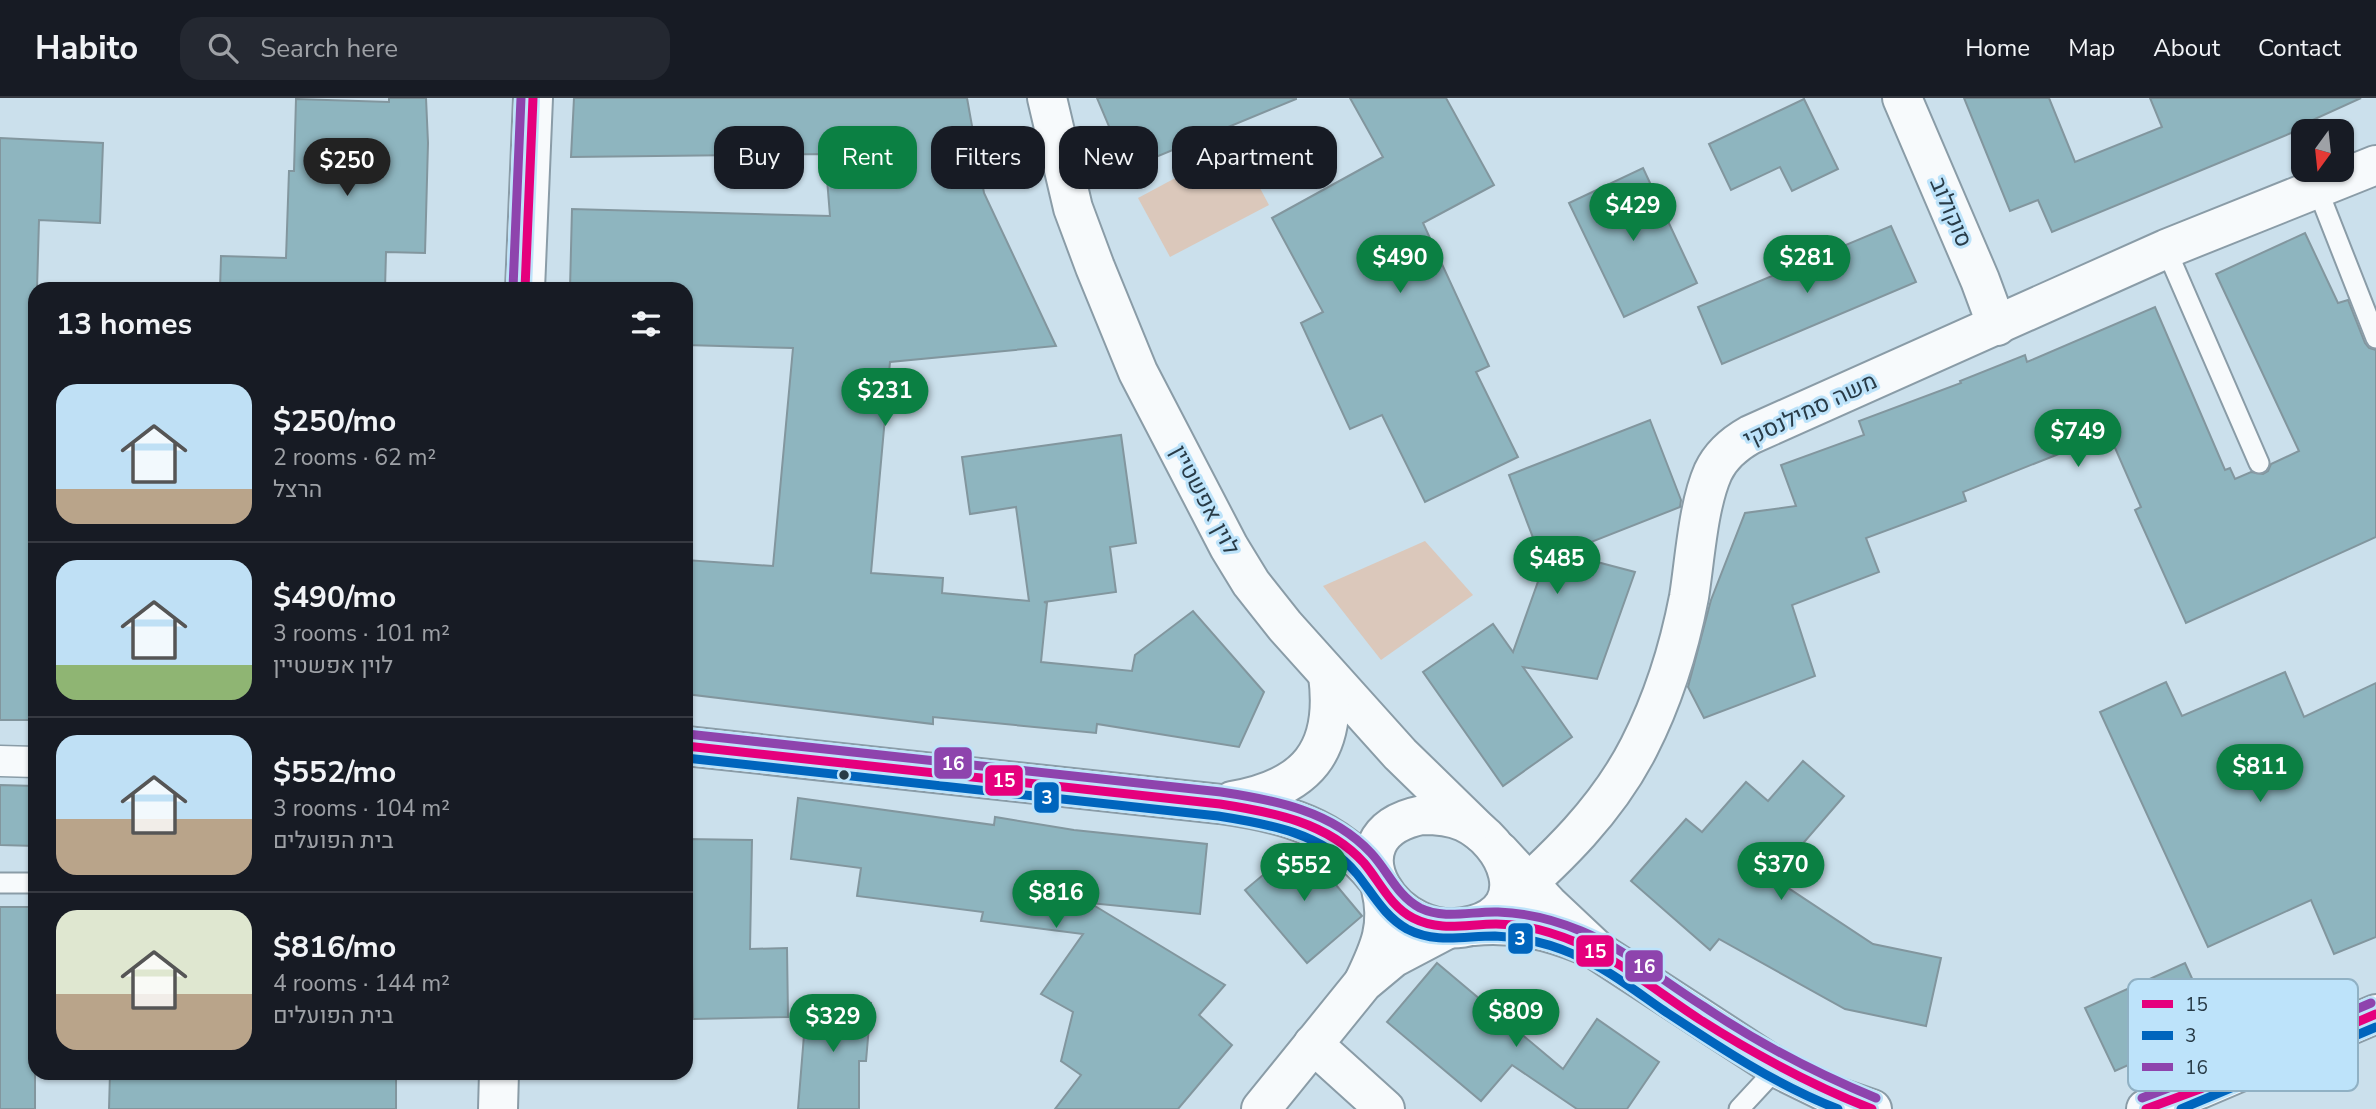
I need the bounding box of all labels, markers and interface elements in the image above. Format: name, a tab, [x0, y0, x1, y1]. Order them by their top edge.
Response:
search box	[180, 17, 670, 80]
text: Habito	[35, 26, 138, 71]
icon: search	[204, 29, 242, 67]
text: Search here	[260, 31, 398, 66]
text: Home	[1965, 32, 2030, 64]
text: Map	[2068, 32, 2115, 64]
text: About	[2153, 32, 2220, 64]
text: Contact	[2258, 32, 2341, 64]
north arrow	[2291, 119, 2354, 182]
map controls	[2291, 119, 2354, 182]
chip: Buy	[714, 126, 804, 189]
chip: Rent	[818, 126, 917, 189]
chip: Filters	[931, 126, 1045, 189]
chip: New	[1059, 126, 1158, 189]
chip: Apartment	[1172, 126, 1337, 189]
pin: $250	[306, 139, 388, 198]
text: $250	[319, 145, 375, 176]
street label: סוקולוב	[1922, 172, 1980, 252]
pin: $429	[1592, 184, 1674, 243]
text: $429	[1605, 190, 1661, 221]
pin: $490	[1359, 236, 1441, 295]
pin: $281	[1766, 236, 1848, 295]
text: $490	[1372, 242, 1428, 273]
text: $281	[1779, 242, 1835, 273]
text: 13 homes	[56, 304, 192, 345]
icon: filters	[627, 305, 665, 343]
street label: משה סמילנסקי	[1738, 365, 1882, 455]
pin: $231	[844, 368, 926, 428]
text: $231	[857, 375, 913, 406]
text: $250/mo	[273, 401, 396, 442]
pin: $749	[2037, 410, 2119, 469]
icon: home	[112, 412, 196, 496]
text: $749	[2050, 416, 2106, 447]
street label: לוין אפשטיין	[1163, 440, 1247, 560]
text: 2 rooms · 62 m²	[273, 442, 436, 473]
text: הרצל	[273, 474, 322, 505]
pin: $485	[1516, 536, 1598, 596]
text: $485	[1529, 543, 1585, 574]
text: $490/mo	[273, 577, 396, 618]
icon: home	[112, 588, 196, 672]
text: 3 rooms · 101 m²	[273, 618, 450, 649]
text: לוין אפשטיין	[273, 650, 393, 681]
pin: $811	[2219, 744, 2301, 804]
line badge: 16	[933, 746, 973, 780]
text: 16	[942, 751, 964, 777]
text: $811	[2232, 751, 2288, 782]
text: $552/mo	[273, 752, 396, 793]
icon: home	[112, 763, 196, 847]
line badge: 15	[984, 764, 1024, 797]
unlabelled marker	[837, 768, 851, 782]
text: 15	[993, 768, 1015, 794]
line badge: 3	[1033, 781, 1060, 814]
text: 3	[1041, 785, 1053, 811]
text: 3 rooms · 104 m²	[273, 793, 450, 824]
text: בית הפועלים	[273, 825, 394, 856]
pin: $370	[1740, 842, 1822, 902]
pin: $552	[1263, 844, 1345, 903]
text: $370	[1753, 849, 1809, 880]
text: $552	[1276, 850, 1332, 881]
pin: $816	[1015, 870, 1097, 930]
text: $816	[1028, 877, 1084, 908]
line badge: 3	[1507, 922, 1534, 955]
text: 3	[1514, 926, 1526, 952]
text: $816/mo	[273, 927, 396, 968]
line badge: 15	[1575, 934, 1615, 968]
icon: home	[112, 938, 196, 1022]
text: 15	[1584, 939, 1606, 965]
line badge: 16	[1624, 949, 1664, 983]
text: 16	[1633, 954, 1655, 980]
text: 4 rooms · 144 m²	[273, 968, 450, 999]
legend	[2128, 979, 2358, 1091]
pin: $809	[1475, 990, 1557, 1049]
text: 15	[2185, 992, 2208, 1018]
pin: $329	[792, 995, 874, 1054]
text: $809	[1488, 996, 1544, 1027]
text: בית הפועלים	[273, 1000, 394, 1031]
text: $329	[805, 1001, 861, 1032]
text: 3	[2185, 1023, 2196, 1049]
text: 16	[2185, 1055, 2208, 1081]

